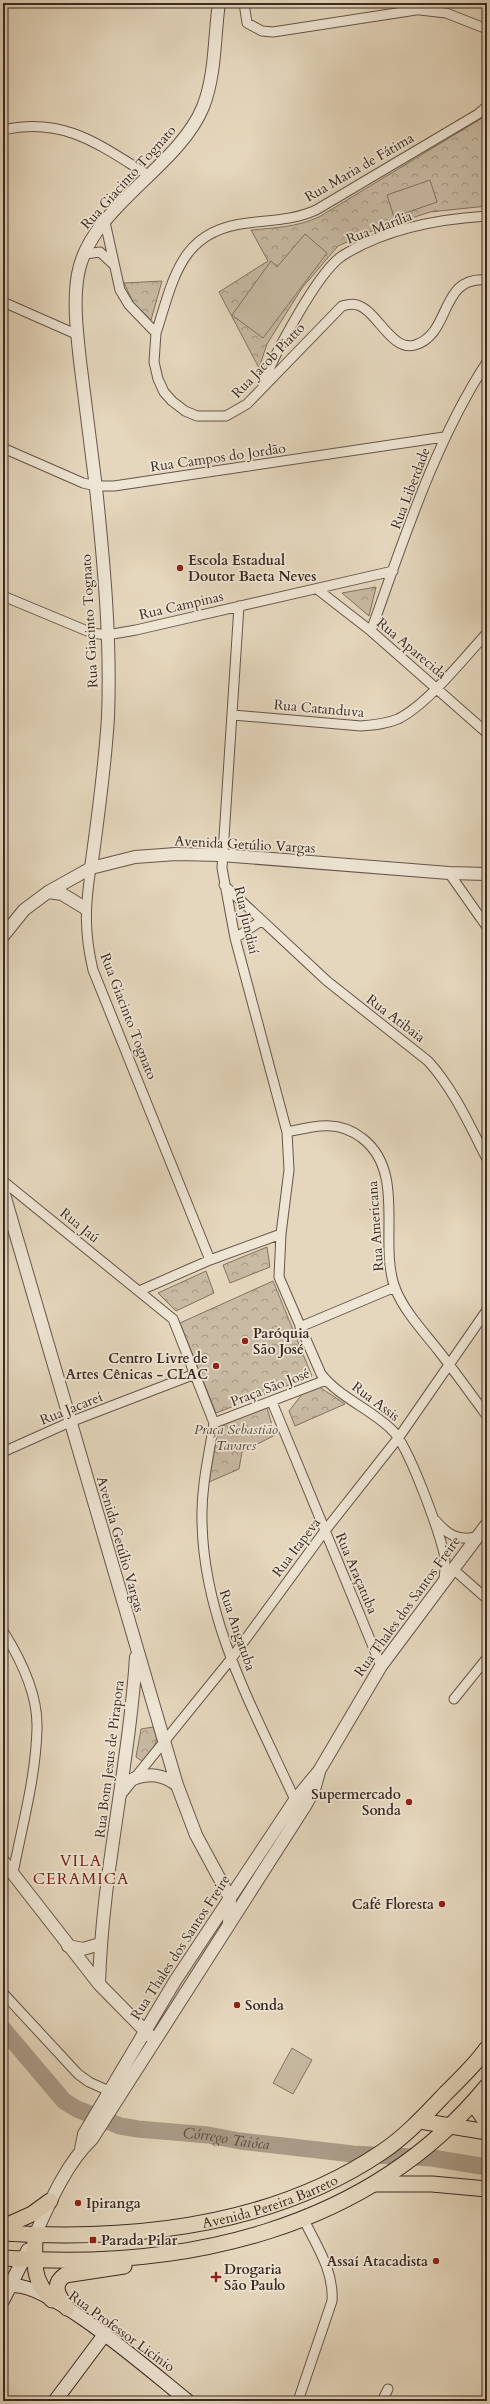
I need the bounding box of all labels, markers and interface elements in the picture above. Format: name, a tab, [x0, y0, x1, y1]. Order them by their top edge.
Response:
street label: Rua Giacinto Tognato	[76, 121, 181, 233]
street label: Rua Maria de Fátima	[301, 128, 417, 206]
street label: Rua Marília	[344, 206, 415, 249]
street label: Rua Jacob Piatto	[228, 318, 309, 402]
street label: Rua Campos do Jordão	[149, 439, 287, 476]
street label: Rua Liberdade	[386, 445, 435, 532]
place label: Escola Estadual Doutor Baeta Neves	[188, 551, 316, 586]
street label: Rua Giacinto Tognato	[76, 553, 102, 688]
marker: Escola Estadual Doutor Baeta Neves	[175, 563, 185, 573]
street label: Rua Campinas	[137, 587, 225, 624]
street label: Rua Aparecida	[373, 613, 451, 683]
street label: Rua Catanduva	[273, 695, 365, 722]
street label: Avenida Getúlio Vargas	[174, 831, 316, 858]
street label: Rua Jundiaí	[230, 884, 264, 956]
street label: Rua Giacinto Tognato	[96, 950, 162, 1083]
street label: Rua Atibaia	[362, 990, 429, 1047]
street label: Rua Americana	[363, 1180, 388, 1272]
street label: Rua Jaú	[56, 1204, 104, 1247]
place label: Paróquia São José	[253, 1324, 310, 1359]
marker: Paróquia São José	[240, 1336, 250, 1346]
place label: Centro Livre de Artes Cênicas - CLAC	[66, 1349, 208, 1384]
marker: Centro Livre de Artes Cênicas - CLAC	[211, 1361, 221, 1371]
street label: Praça São José	[228, 1364, 313, 1411]
street label: Rua Assis	[348, 1377, 404, 1426]
street label: Rua Jacareí	[37, 1387, 105, 1430]
park label: Praça Sebastião Tavares	[194, 1420, 279, 1455]
street label: Avenida Getúlio Vargas	[92, 1474, 149, 1615]
street label: Rua Itapeva	[268, 1514, 325, 1581]
street label: Rua Araçatuba	[331, 1530, 382, 1617]
street label: Rua Thales dos Santos Freire	[350, 1532, 465, 1680]
street label: Rua Angatuba	[215, 1587, 260, 1673]
street label: Rua Bom Jesus de Pirapora	[90, 1679, 129, 1839]
place label: Supermercado Sonda	[311, 1785, 401, 1820]
marker: Supermercado Sonda	[404, 1797, 414, 1807]
district label: VILA CERAMICA	[33, 1850, 129, 1890]
street label: Rua Thales dos Santos Freire	[126, 1871, 234, 2023]
place label: Café Floresta	[352, 1895, 434, 1914]
marker: Café Floresta	[437, 1899, 447, 1909]
place label: Sonda	[245, 1996, 284, 2015]
marker: Sonda	[232, 2000, 242, 2010]
water label: Córrego Taióca	[182, 2123, 271, 2154]
street label: Avenida Pereira Barreto	[201, 2170, 341, 2233]
place label: Ipiranga	[86, 2194, 141, 2213]
marker: Ipiranga	[73, 2198, 83, 2208]
place label: Parada Pilar	[101, 2231, 178, 2250]
marker: Parada Pilar	[88, 2235, 98, 2245]
place label: Assaí Atacadista	[327, 2252, 428, 2271]
marker: Assaí Atacadista	[431, 2256, 441, 2266]
place label: Drogaria São Paulo	[224, 2260, 285, 2295]
marker: Drogaria São Paulo	[211, 2272, 221, 2282]
street label: Rua Professor Licínio	[65, 2286, 179, 2377]

